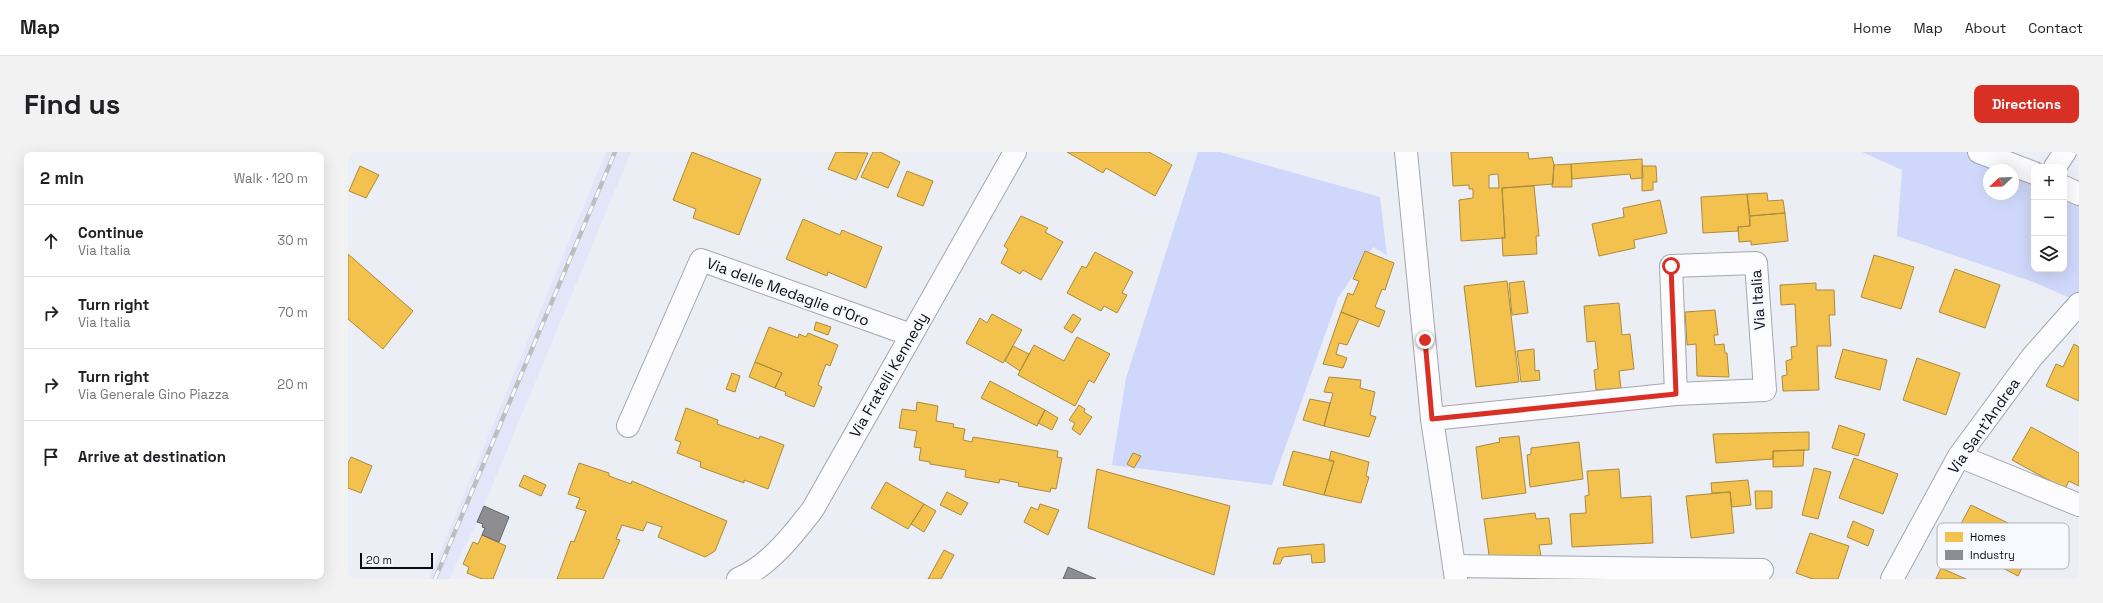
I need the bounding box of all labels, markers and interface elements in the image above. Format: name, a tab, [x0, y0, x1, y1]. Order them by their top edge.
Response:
text: Map	[20, 15, 60, 40]
text: Home	[1853, 19, 1891, 37]
text: Map	[1913, 19, 1943, 37]
text: About	[1965, 19, 2006, 37]
text: Contact	[2028, 19, 2083, 37]
button: Directions	[1974, 85, 2079, 123]
text: Find us	[24, 86, 121, 122]
north arrow	[1983, 164, 2019, 200]
map controls	[2031, 164, 2067, 272]
button: +	[2031, 164, 2067, 200]
text: 2 min	[40, 167, 84, 189]
text: Walk · 120 m	[234, 170, 308, 187]
button: −	[2031, 200, 2067, 236]
text: Continue	[78, 223, 144, 242]
icon: ahead	[40, 230, 62, 252]
text: 30 m	[277, 232, 308, 249]
button: layers	[2031, 236, 2067, 272]
text: Via Italia	[78, 242, 130, 259]
street label: Via delle Medaglie d'Oro	[704, 253, 872, 330]
route start	[1662, 257, 1680, 275]
street label: Via Italia	[1746, 269, 1769, 331]
text: Turn right	[78, 295, 149, 314]
icon: right	[40, 302, 62, 324]
text: 70 m	[278, 304, 308, 321]
street label: Via Fratelli Kennedy	[845, 309, 932, 441]
text: Via Italia	[78, 314, 130, 331]
route end	[1416, 331, 1434, 349]
text: Turn right	[78, 367, 149, 386]
icon: right	[40, 374, 62, 396]
street label: Via Sant'Andrea	[1943, 374, 2024, 477]
text: 20 m	[277, 376, 308, 393]
text: Via Generale Gino Piazza	[78, 386, 229, 403]
icon: arrive	[40, 446, 62, 468]
text: Arrive at destination	[78, 447, 226, 466]
legend	[1937, 523, 2069, 569]
text: Homes	[1970, 530, 2006, 544]
text: Industry	[1970, 548, 2015, 562]
scale bar	[360, 551, 433, 570]
text: 20 m	[366, 553, 392, 567]

